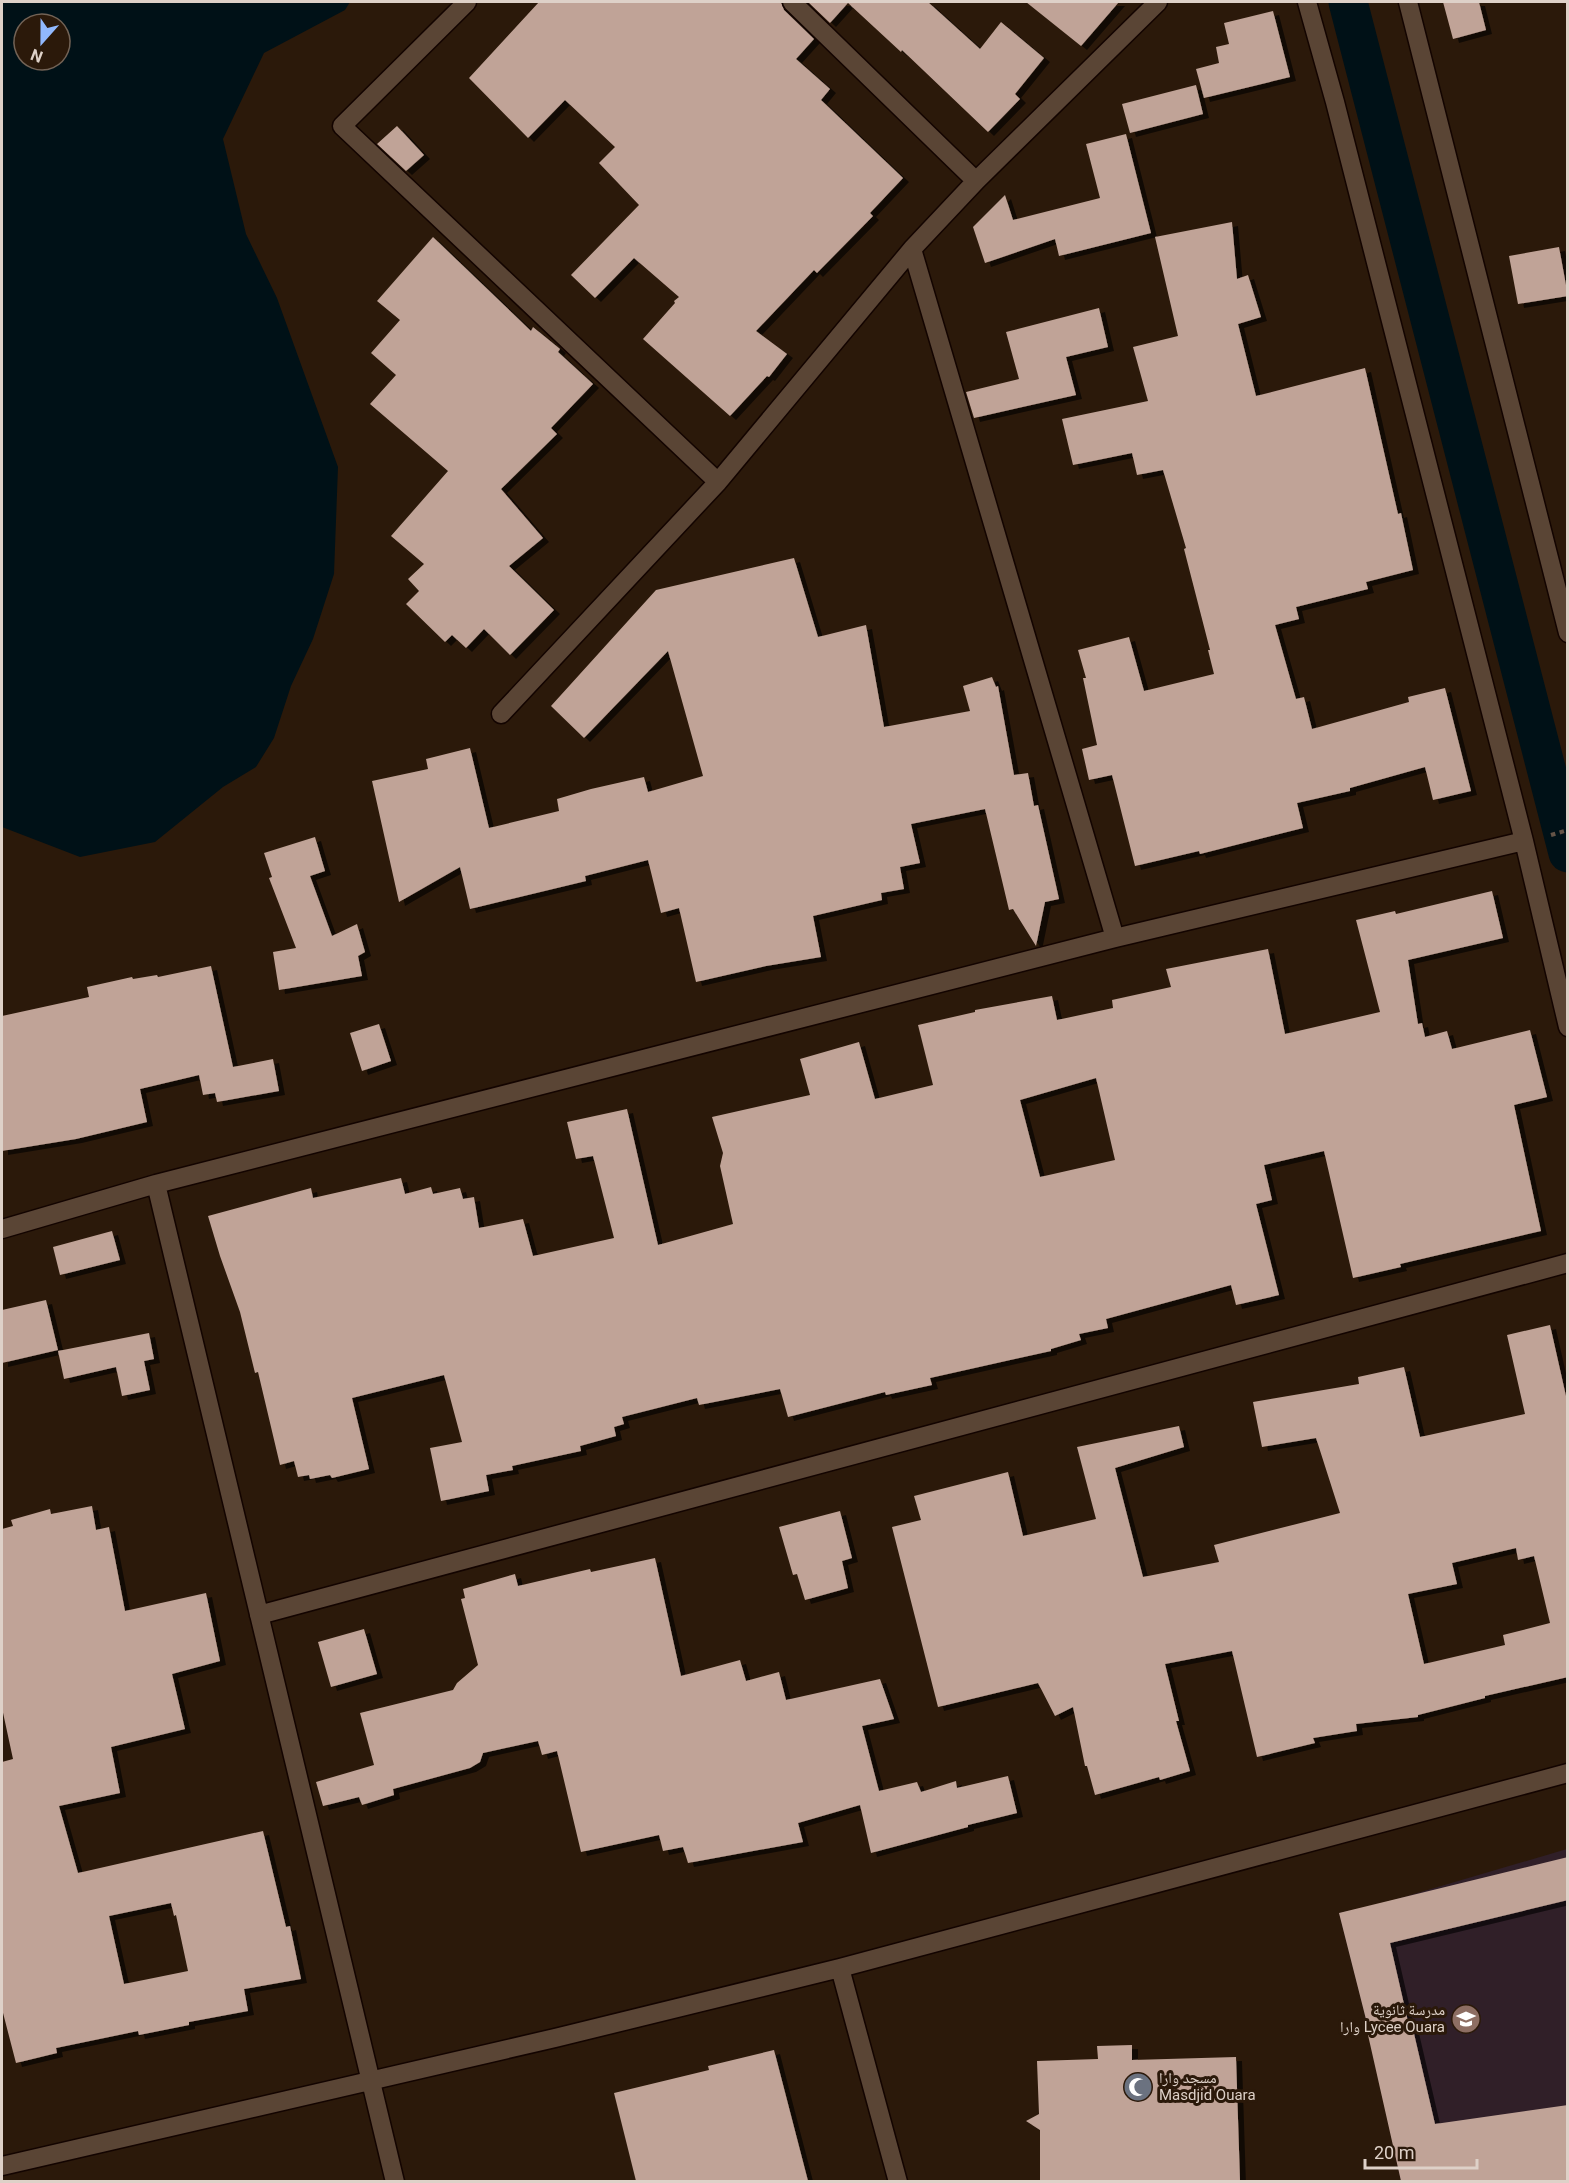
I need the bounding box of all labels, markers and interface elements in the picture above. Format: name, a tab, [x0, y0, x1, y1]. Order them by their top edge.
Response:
north arrow	[12, 12, 72, 72]
text: N	[28, 45, 45, 66]
place label: مدرسة ثانوية وارا Lycee Ouara	[1340, 2001, 1445, 2036]
school or university icon: مدرسة ثانوية وارا Lycee Ouara	[1450, 2003, 1482, 2035]
place label: مسجد وارا Masdjid Ouara	[1159, 2069, 1256, 2104]
mosque icon: مسجد وارا Masdjid Ouara	[1122, 2071, 1154, 2103]
scale bar	[1365, 2132, 1478, 2170]
text: 20 m	[1374, 2142, 1414, 2163]

